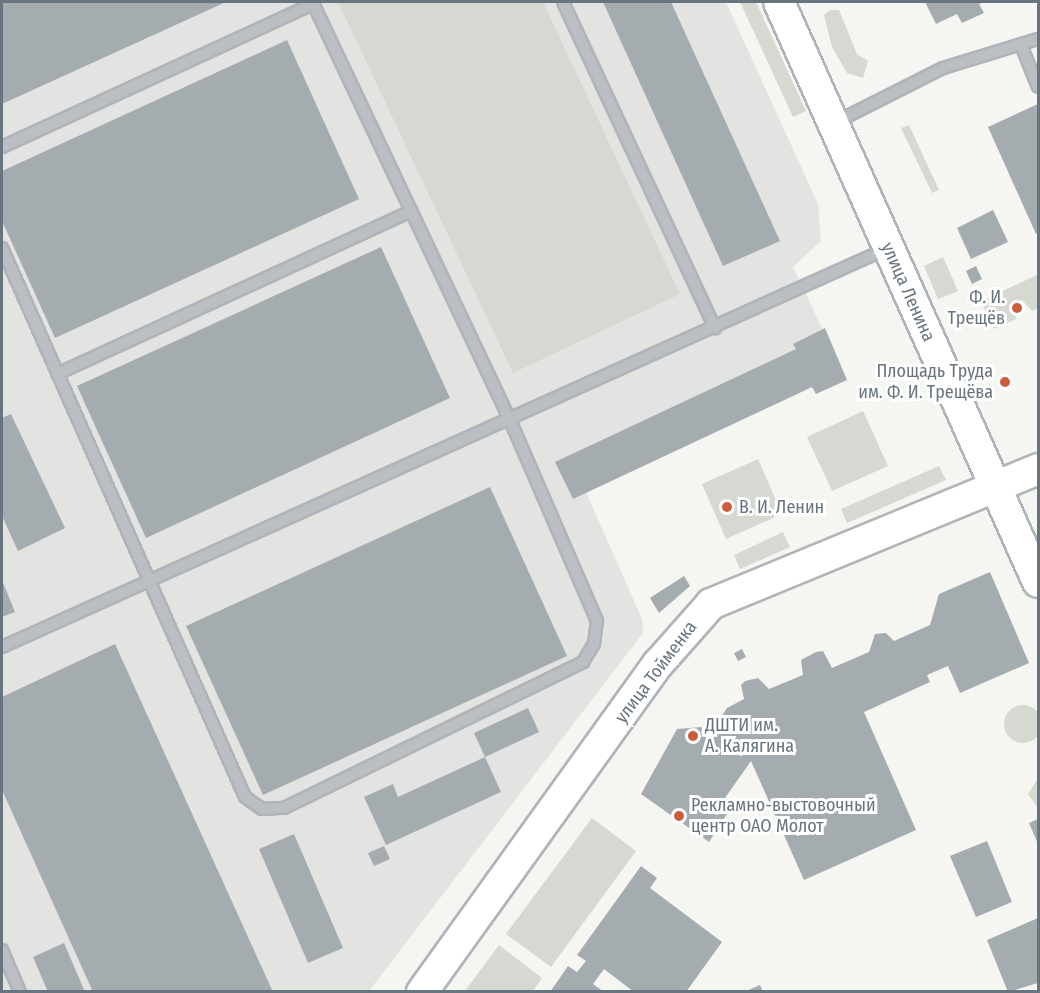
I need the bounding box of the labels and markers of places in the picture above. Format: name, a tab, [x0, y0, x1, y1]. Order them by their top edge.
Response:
place label: Ф. И. Трещёв	[947, 287, 1005, 330]
marker: Ф. И. Трещёв	[1010, 301, 1024, 315]
place label: Площадь Труда им. Ф. И. Трещёва	[858, 361, 993, 404]
marker: Площадь Труда им. Ф. И. Трещёва	[998, 375, 1012, 389]
place label: В. И. Ленин	[739, 496, 824, 518]
marker: В. И. Ленин	[720, 500, 734, 514]
place label: ДШТИ им. А. Калягина	[705, 715, 794, 758]
marker: ДШТИ им. А. Калягина	[686, 729, 700, 743]
place label: Рекламно-выстовочный центр ОАО Молот	[691, 795, 876, 838]
marker: Рекламно-выстовочный центр ОАО Молот	[672, 809, 686, 823]

